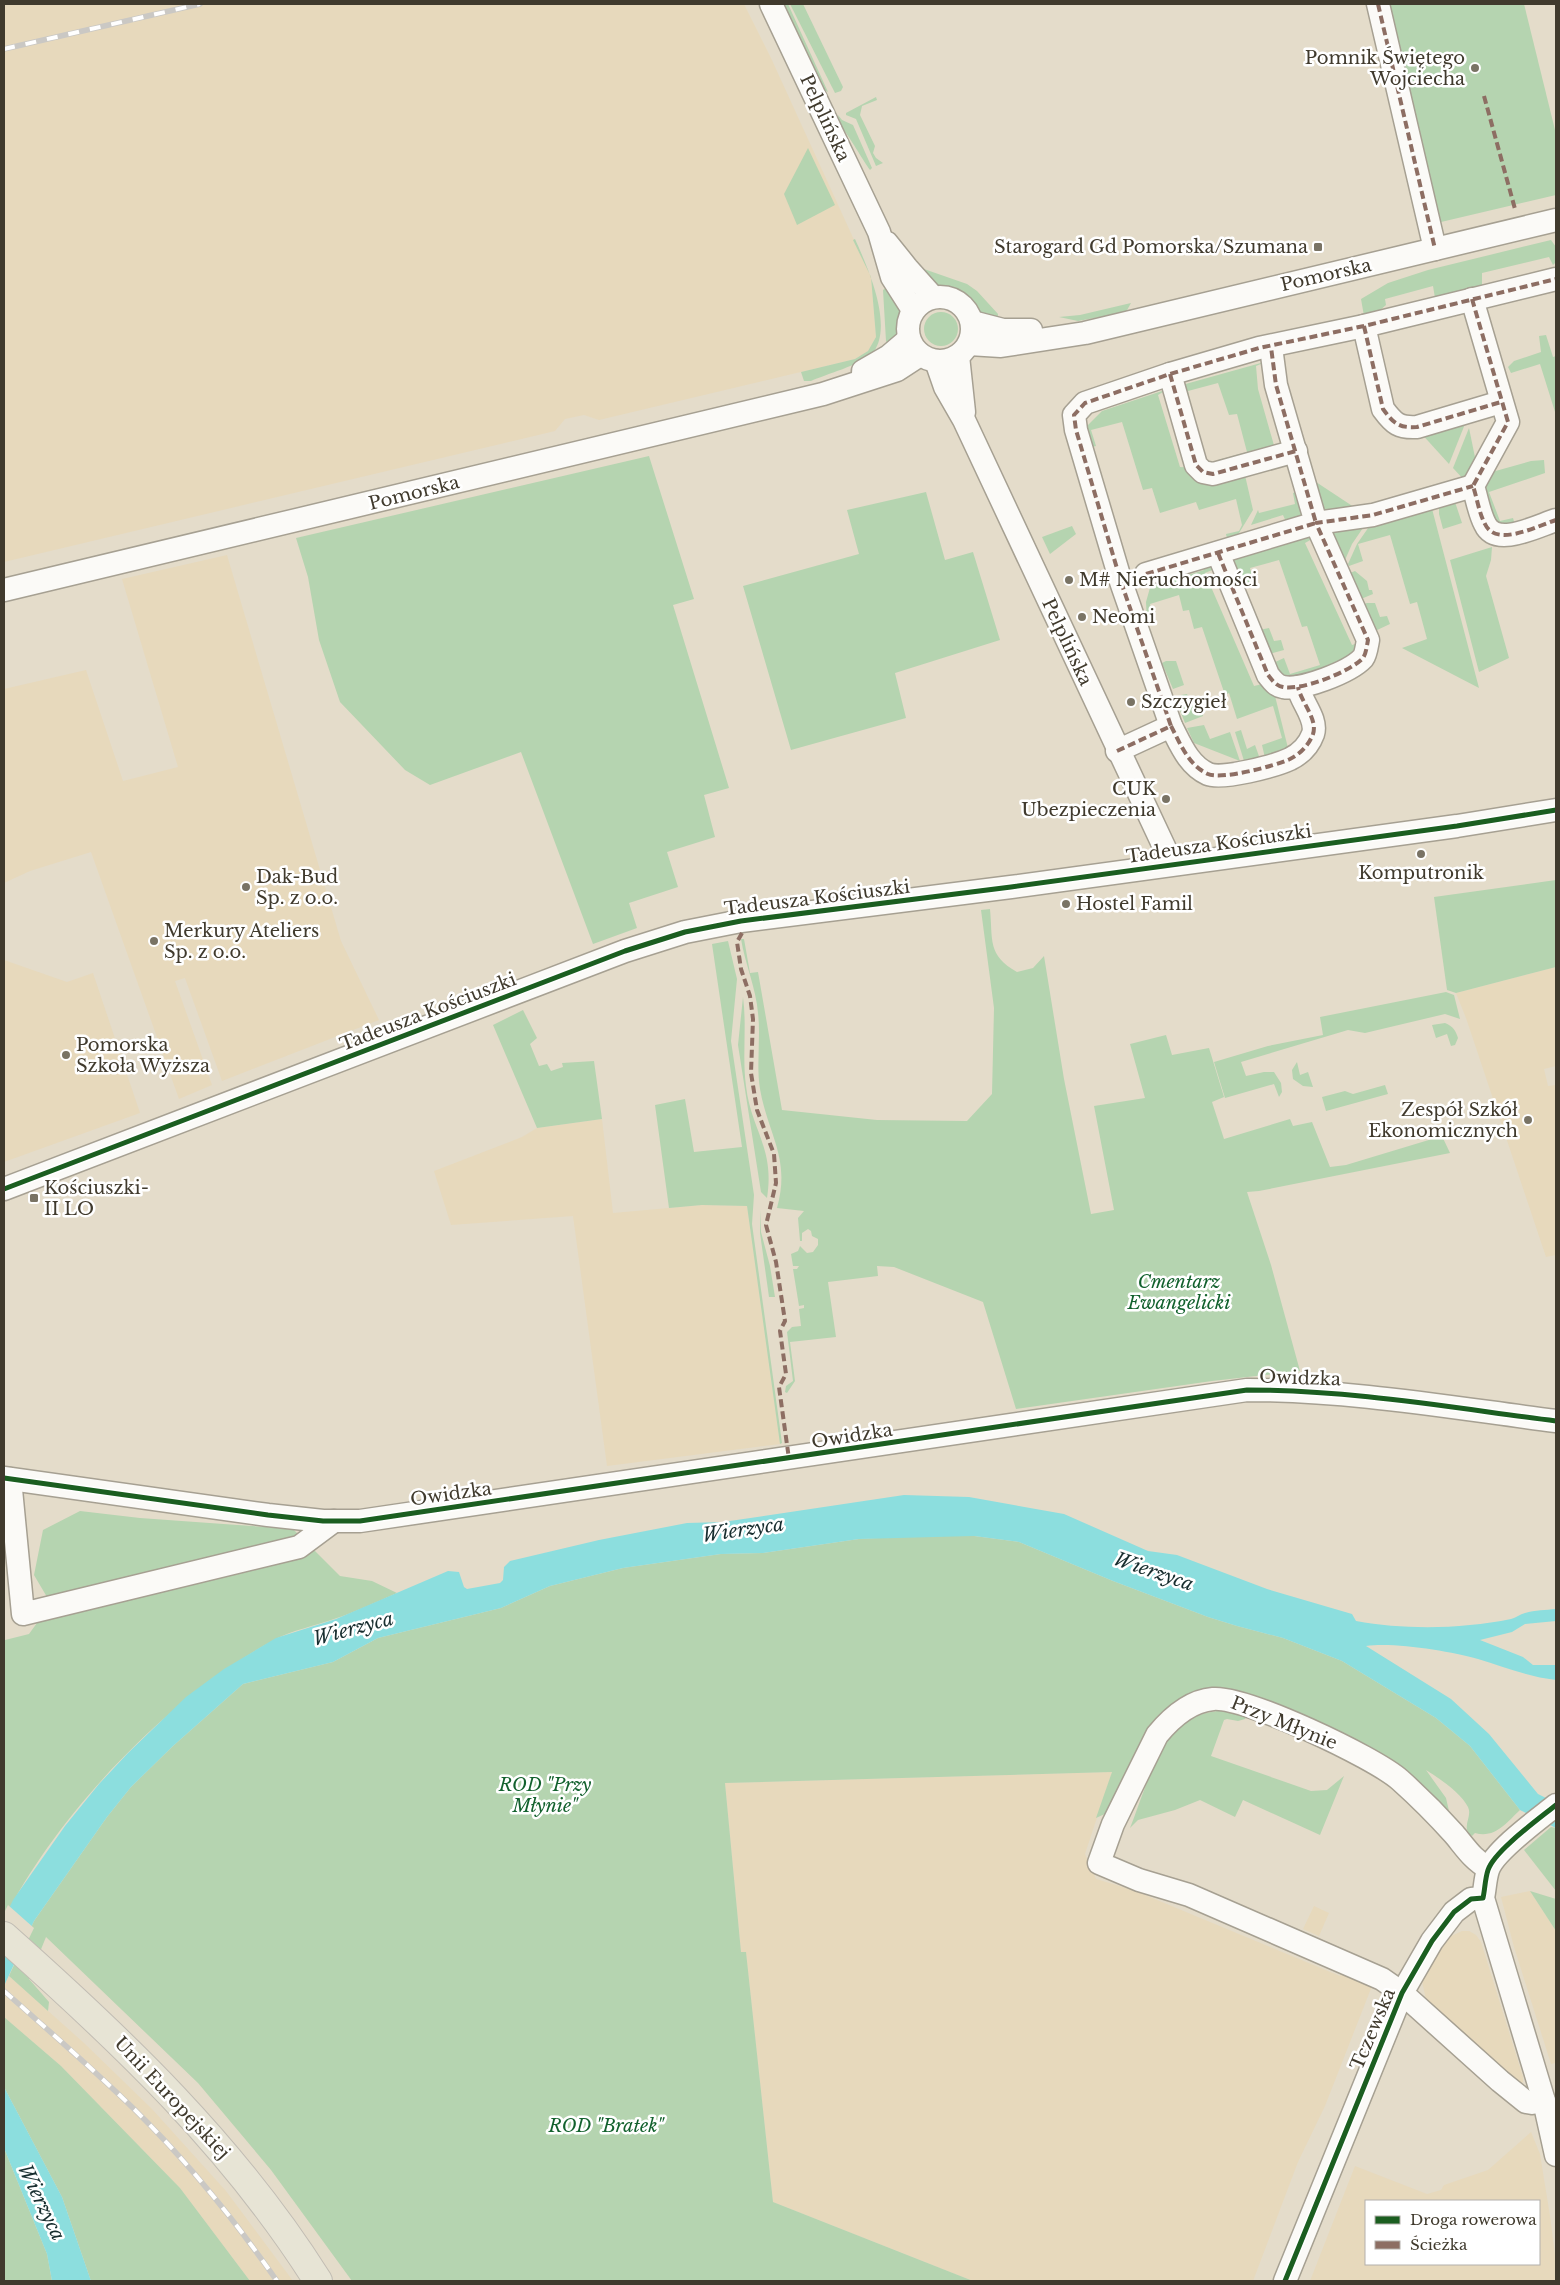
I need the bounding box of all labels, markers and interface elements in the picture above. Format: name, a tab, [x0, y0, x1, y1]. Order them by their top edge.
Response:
place label: Pomnik Świętego Wojciecha	[1305, 46, 1465, 90]
marker: Pomnik Świętego Wojciecha	[1469, 62, 1481, 74]
street label: Pelplińska	[795, 71, 855, 165]
place label: Starogard Gd Pomorska/Szumana	[994, 236, 1308, 258]
marker: Starogard Gd Pomorska/Szumana	[1312, 241, 1324, 253]
street label: Pomorska	[1278, 254, 1374, 296]
street label: Pomorska	[366, 471, 462, 515]
place label: M# Nieruchomości	[1079, 569, 1258, 591]
marker: M# Nieruchomości	[1063, 574, 1075, 586]
street label: Pelplińska	[1037, 595, 1097, 689]
place label: Neomi	[1092, 606, 1155, 628]
marker: Neomi	[1076, 611, 1088, 623]
place label: Szczygieł	[1141, 691, 1227, 713]
marker: Szczygieł	[1125, 696, 1137, 708]
place label: CUK Ubezpieczenia	[1021, 778, 1157, 821]
marker: CUK Ubezpieczenia	[1160, 793, 1172, 805]
street label: Tadeusza Kościuszki	[1125, 820, 1313, 868]
marker: Komputronik	[1415, 848, 1427, 860]
place label: Komputronik	[1358, 862, 1484, 884]
place label: Dak-Bud Sp. z o.o.	[256, 866, 338, 909]
street label: Tadeusza Kościuszki	[723, 876, 911, 920]
marker: Dak-Bud Sp. z o.o.	[240, 881, 252, 893]
place label: Hostel Famil	[1076, 893, 1193, 915]
marker: Hostel Famil	[1060, 898, 1072, 910]
place label: Merkury Ateliers Sp. z o.o.	[164, 920, 319, 963]
marker: Merkury Ateliers Sp. z o.o.	[148, 935, 160, 947]
street label: Tadeusza Kościuszki	[337, 968, 519, 1056]
place label: Pomorska Szkoła Wyższa	[76, 1034, 210, 1077]
marker: Pomorska Szkoła Wyższa	[60, 1049, 72, 1061]
place label: Zespół Szkół Ekonomicznych	[1368, 1099, 1518, 1142]
marker: Zespół Szkół Ekonomicznych	[1522, 1114, 1534, 1126]
place label: Kościuszki- II LO	[44, 1177, 149, 1220]
marker: Kościuszki- II LO	[28, 1192, 40, 1204]
park label: Cmentarz Ewangelicki	[1127, 1271, 1231, 1314]
street label: Owidzka	[1259, 1366, 1341, 1390]
street label: Owidzka	[810, 1419, 894, 1453]
street label: Owidzka	[409, 1477, 493, 1511]
water label: Wierzyca	[701, 1512, 786, 1547]
water label: Wierzyca	[1111, 1547, 1197, 1596]
water label: Wierzyca	[310, 1607, 396, 1650]
street label: Przy Młynie	[1228, 1692, 1340, 1754]
park label: ROD "Przy Młynie"	[498, 1774, 592, 1817]
street label: Tczewska	[1346, 1985, 1400, 2073]
street label: Unii Europejskiej	[110, 2032, 234, 2164]
park label: ROD "Bratek"	[547, 2115, 665, 2137]
water label: Wierzyca	[13, 2160, 70, 2244]
legend	[1365, 2200, 1540, 2265]
text: Droga rowerowa	[1410, 2210, 1537, 2229]
text: Ścieżka	[1410, 2235, 1468, 2254]

